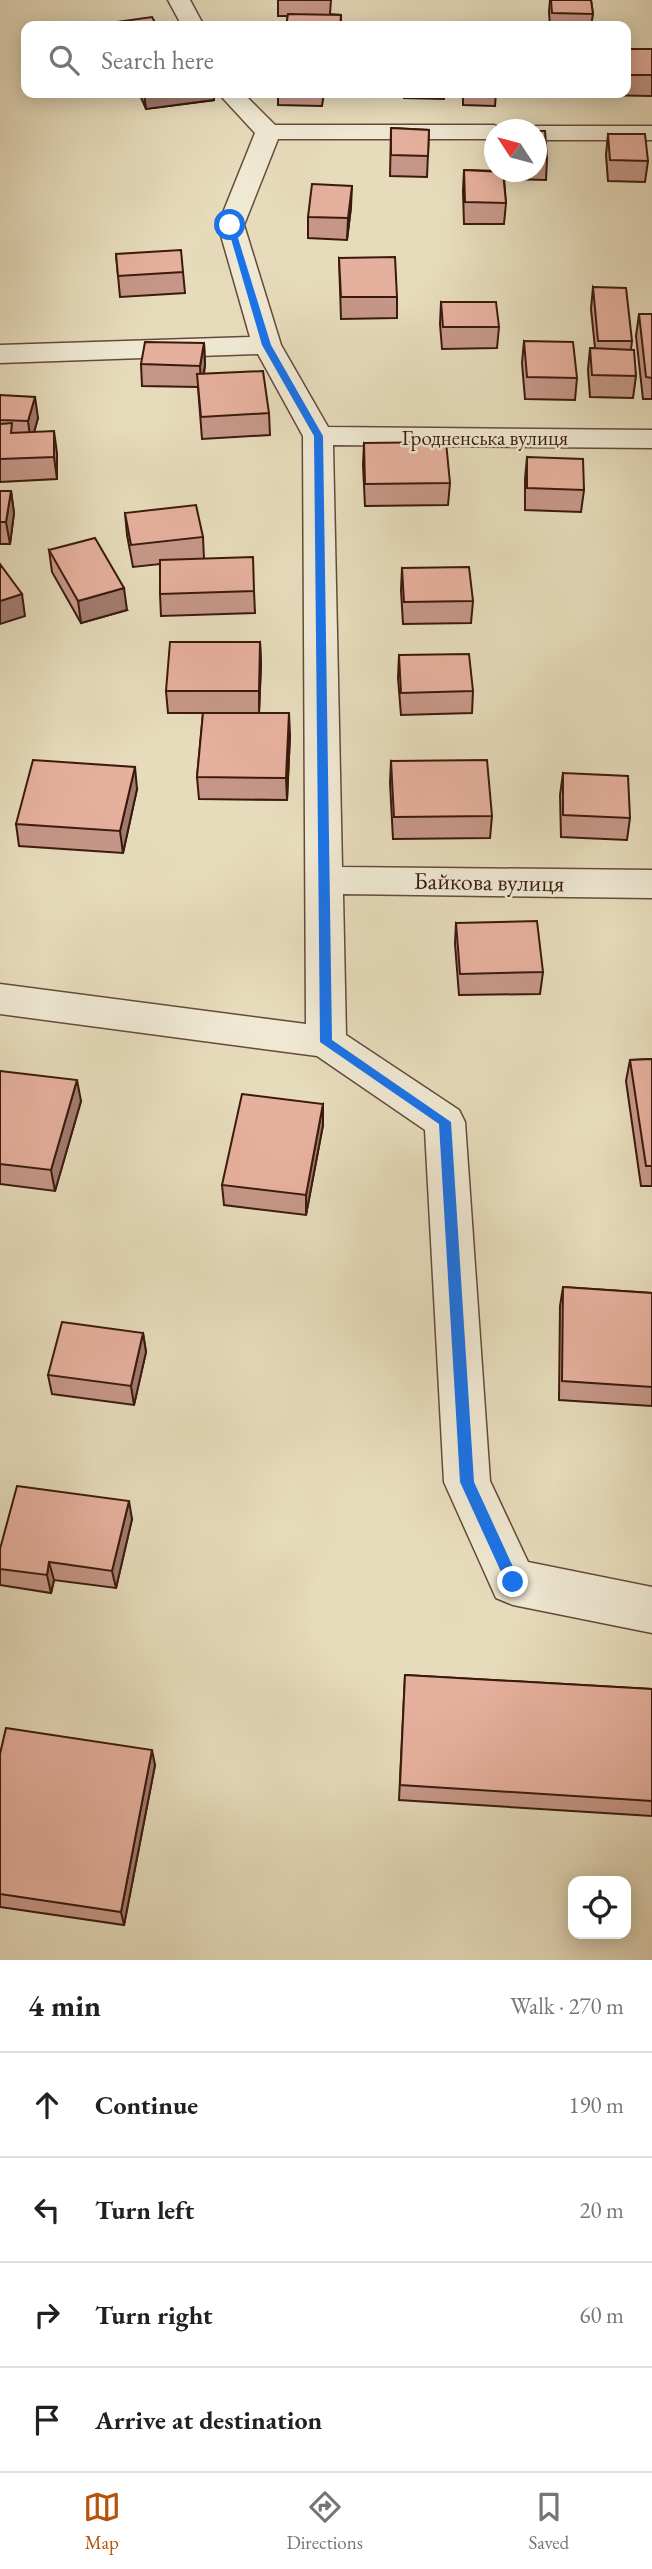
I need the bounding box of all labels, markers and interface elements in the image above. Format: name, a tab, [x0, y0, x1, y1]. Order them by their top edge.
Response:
search box	[21, 21, 631, 98]
icon: search	[45, 41, 83, 79]
text: Search here	[101, 43, 214, 77]
north arrow	[484, 119, 547, 182]
route start	[214, 209, 245, 240]
street label: Гродненська вулиця	[402, 424, 568, 451]
street label: Байкова вулиця	[413, 865, 565, 898]
route end	[497, 1566, 528, 1597]
map controls	[568, 1876, 631, 1939]
button: locate	[568, 1876, 631, 1939]
text: 4 min	[28, 1986, 101, 2025]
text: Walk · 270 m	[510, 1991, 624, 2021]
icon: ahead	[28, 2086, 66, 2124]
text: Continue	[95, 2088, 198, 2122]
text: 190 m	[568, 2090, 624, 2120]
icon: left	[28, 2191, 66, 2229]
text: Turn left	[95, 2193, 194, 2227]
text: 20 m	[579, 2195, 624, 2225]
icon: right	[28, 2296, 66, 2334]
text: Turn right	[95, 2298, 213, 2332]
text: 60 m	[579, 2300, 624, 2330]
icon: arrive	[28, 2401, 66, 2439]
text: Arrive at destination	[95, 2403, 322, 2437]
tab: Map	[83, 2488, 121, 2555]
tab: Directions	[286, 2488, 363, 2555]
tab: Saved	[528, 2488, 569, 2555]

